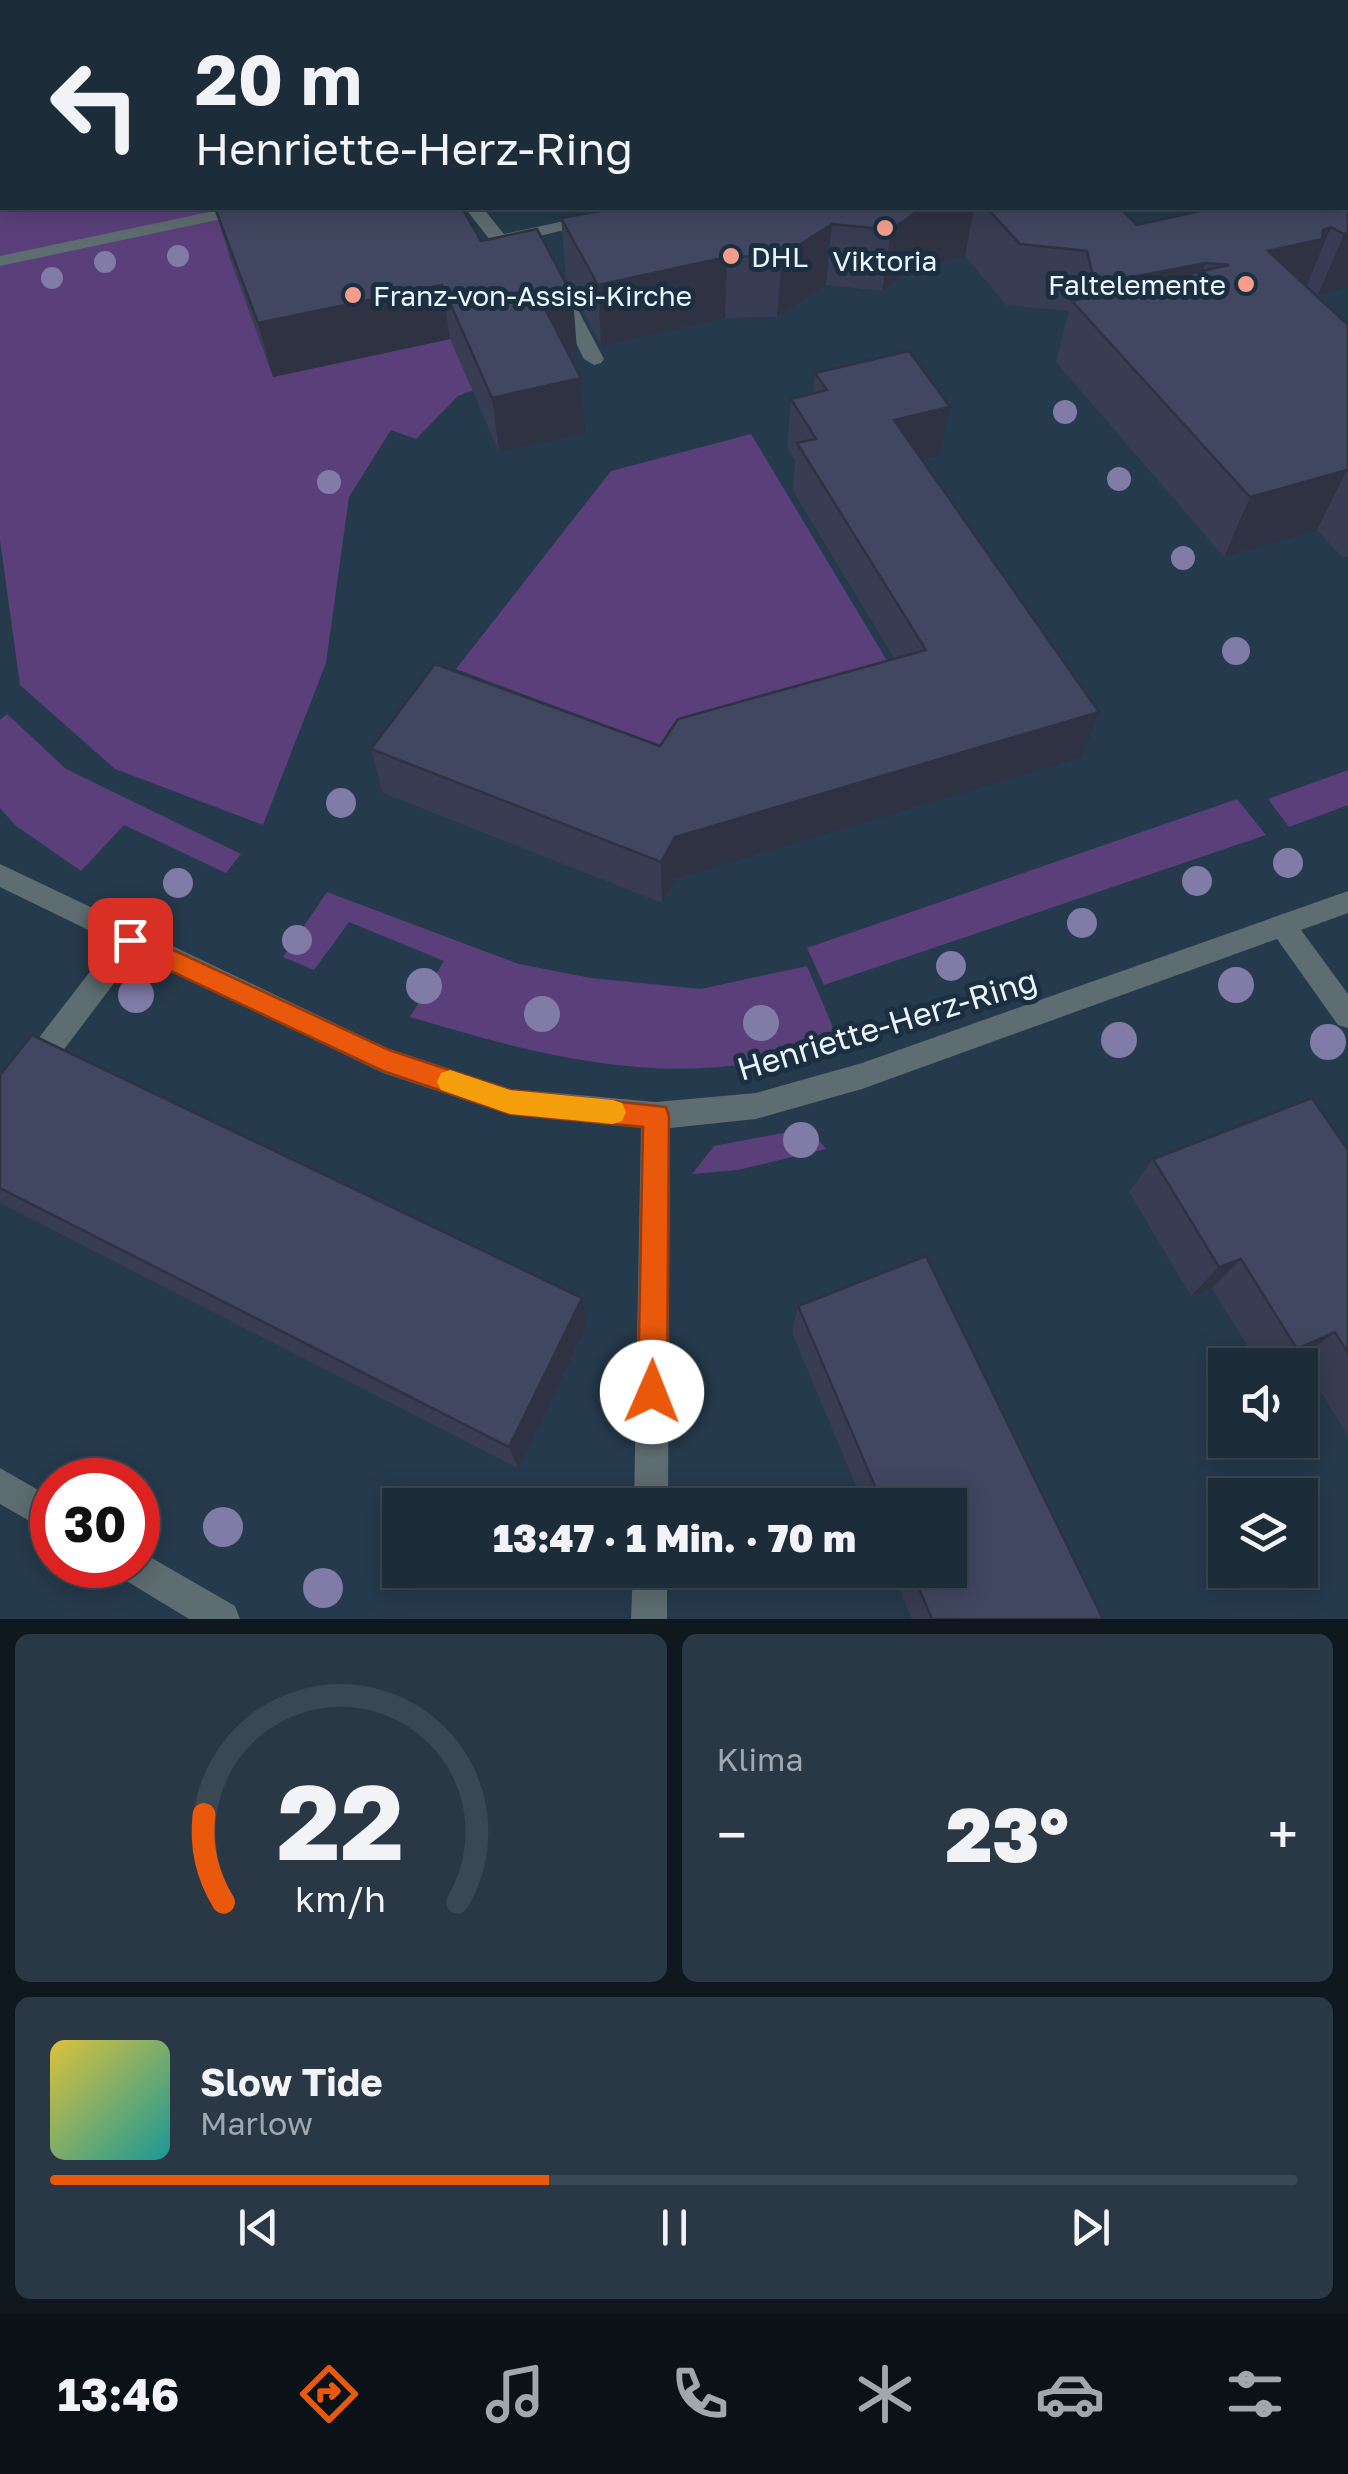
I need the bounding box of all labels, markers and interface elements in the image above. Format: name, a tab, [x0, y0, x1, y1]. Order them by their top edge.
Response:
text: 20 m	[195, 36, 362, 120]
icon: left	[30, 40, 160, 170]
text: Henriette-Herz-Ring	[195, 121, 633, 175]
marker: Viktoria	[874, 217, 896, 239]
place label: DHL	[751, 240, 808, 273]
place label: Viktoria	[833, 244, 937, 277]
marker: DHL	[720, 245, 742, 267]
place label: Faltelemente	[1048, 268, 1226, 301]
marker: Faltelemente	[1235, 273, 1257, 295]
place label: Franz-von-Assisi-Kirche	[373, 279, 692, 312]
marker: Franz-von-Assisi-Kirche	[342, 284, 364, 306]
pin	[88, 898, 173, 983]
icon: arrive	[103, 913, 158, 968]
street label: Henriette-Herz-Ring	[733, 960, 1041, 1088]
position arrow	[600, 1340, 704, 1444]
map controls	[1208, 1348, 1318, 1588]
button: sound	[1208, 1348, 1318, 1458]
speed limit sign: 30	[30, 1458, 160, 1588]
button: layers	[1208, 1478, 1318, 1588]
text: 13:47 · 1 Min. · 70 m	[493, 1515, 856, 1560]
text: Klima	[717, 1740, 803, 1778]
text: 22	[277, 1758, 404, 1883]
text: 23°	[946, 1788, 1069, 1879]
text: −	[717, 1801, 747, 1867]
text: +	[1268, 1801, 1298, 1867]
text: km/h	[295, 1877, 386, 1920]
text: Slow Tide	[200, 2059, 383, 2104]
text: Marlow	[200, 2104, 313, 2142]
icon: previous	[231, 2200, 286, 2255]
icon: pause	[647, 2200, 702, 2255]
icon: next	[1063, 2200, 1118, 2255]
icon: directions	[294, 2359, 364, 2429]
icon: music	[480, 2359, 550, 2429]
icon: phone	[665, 2359, 735, 2429]
icon: climate	[850, 2359, 920, 2429]
icon: car	[1035, 2359, 1105, 2429]
icon: filters	[1220, 2359, 1290, 2429]
text: 13:46	[58, 2367, 179, 2421]

